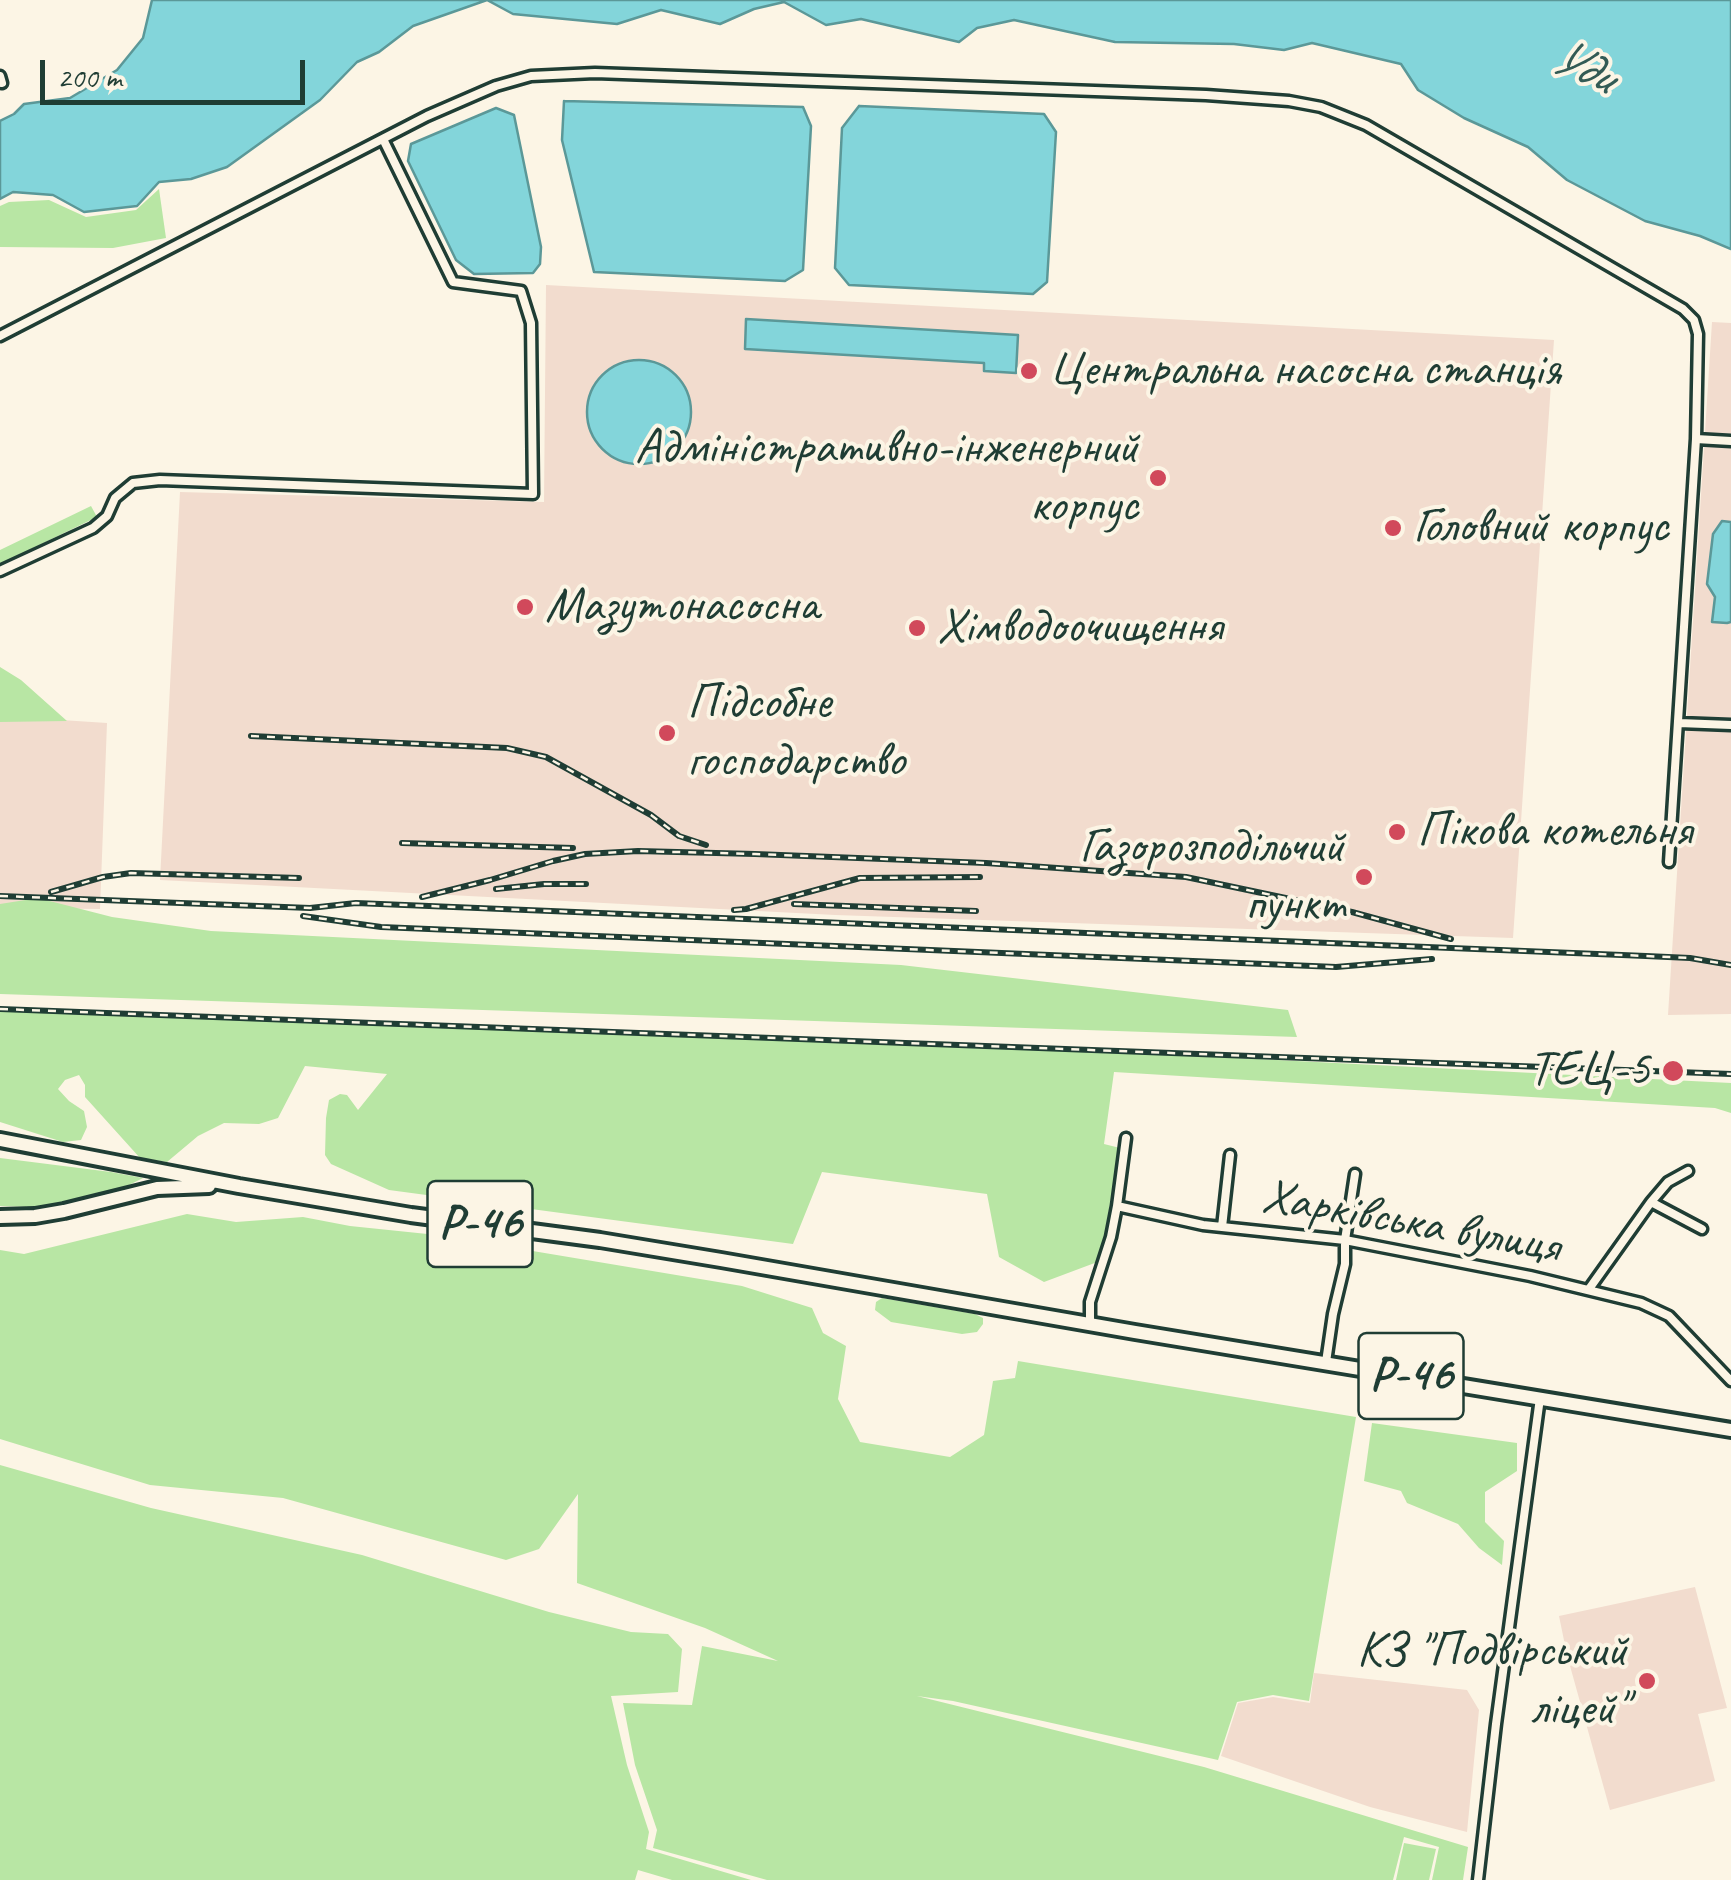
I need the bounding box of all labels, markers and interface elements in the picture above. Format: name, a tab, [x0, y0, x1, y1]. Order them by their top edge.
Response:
water label: Уди	[1540, 27, 1624, 109]
scale bar	[45, 40, 310, 102]
text: 200 m	[57, 58, 122, 96]
place label: Центральна насосна станція	[1049, 341, 1561, 401]
marker: Центральна насосна станція	[1018, 360, 1040, 382]
place label: Адміністративно-інженерний корпус	[635, 419, 1138, 536]
marker: Адміністративно-інженерний корпус	[1147, 467, 1169, 489]
place label: Головний корпус	[1413, 498, 1668, 558]
marker: Головний корпус	[1382, 517, 1404, 539]
place label: Мазутонасосна	[545, 577, 818, 637]
marker: Мазутонасосна	[514, 596, 536, 618]
place label: Хімводоочищення	[937, 598, 1222, 658]
marker: Хімводоочищення	[906, 617, 928, 639]
place label: Підсобне господарство	[687, 674, 905, 792]
marker: Підсобне господарство	[656, 722, 678, 744]
place label: Пікова котельня	[1417, 802, 1692, 862]
place label: Газорозподільчий пункт	[1079, 818, 1344, 936]
marker: Пікова котельня	[1386, 821, 1408, 843]
marker: Газорозподільчий пункт	[1353, 866, 1375, 888]
place label: ТЕЦ-5	[1529, 1041, 1650, 1101]
marker: ТЕЦ-5	[1660, 1058, 1686, 1084]
street label: Харківська вулиця	[1258, 1167, 1564, 1279]
road number: Р-46	[428, 1181, 532, 1267]
road number: Р-46	[1358, 1333, 1464, 1419]
place label: КЗ "Подвірський ліцей"	[1357, 1622, 1627, 1740]
marker: КЗ "Подвірський ліцей"	[1636, 1670, 1658, 1692]

